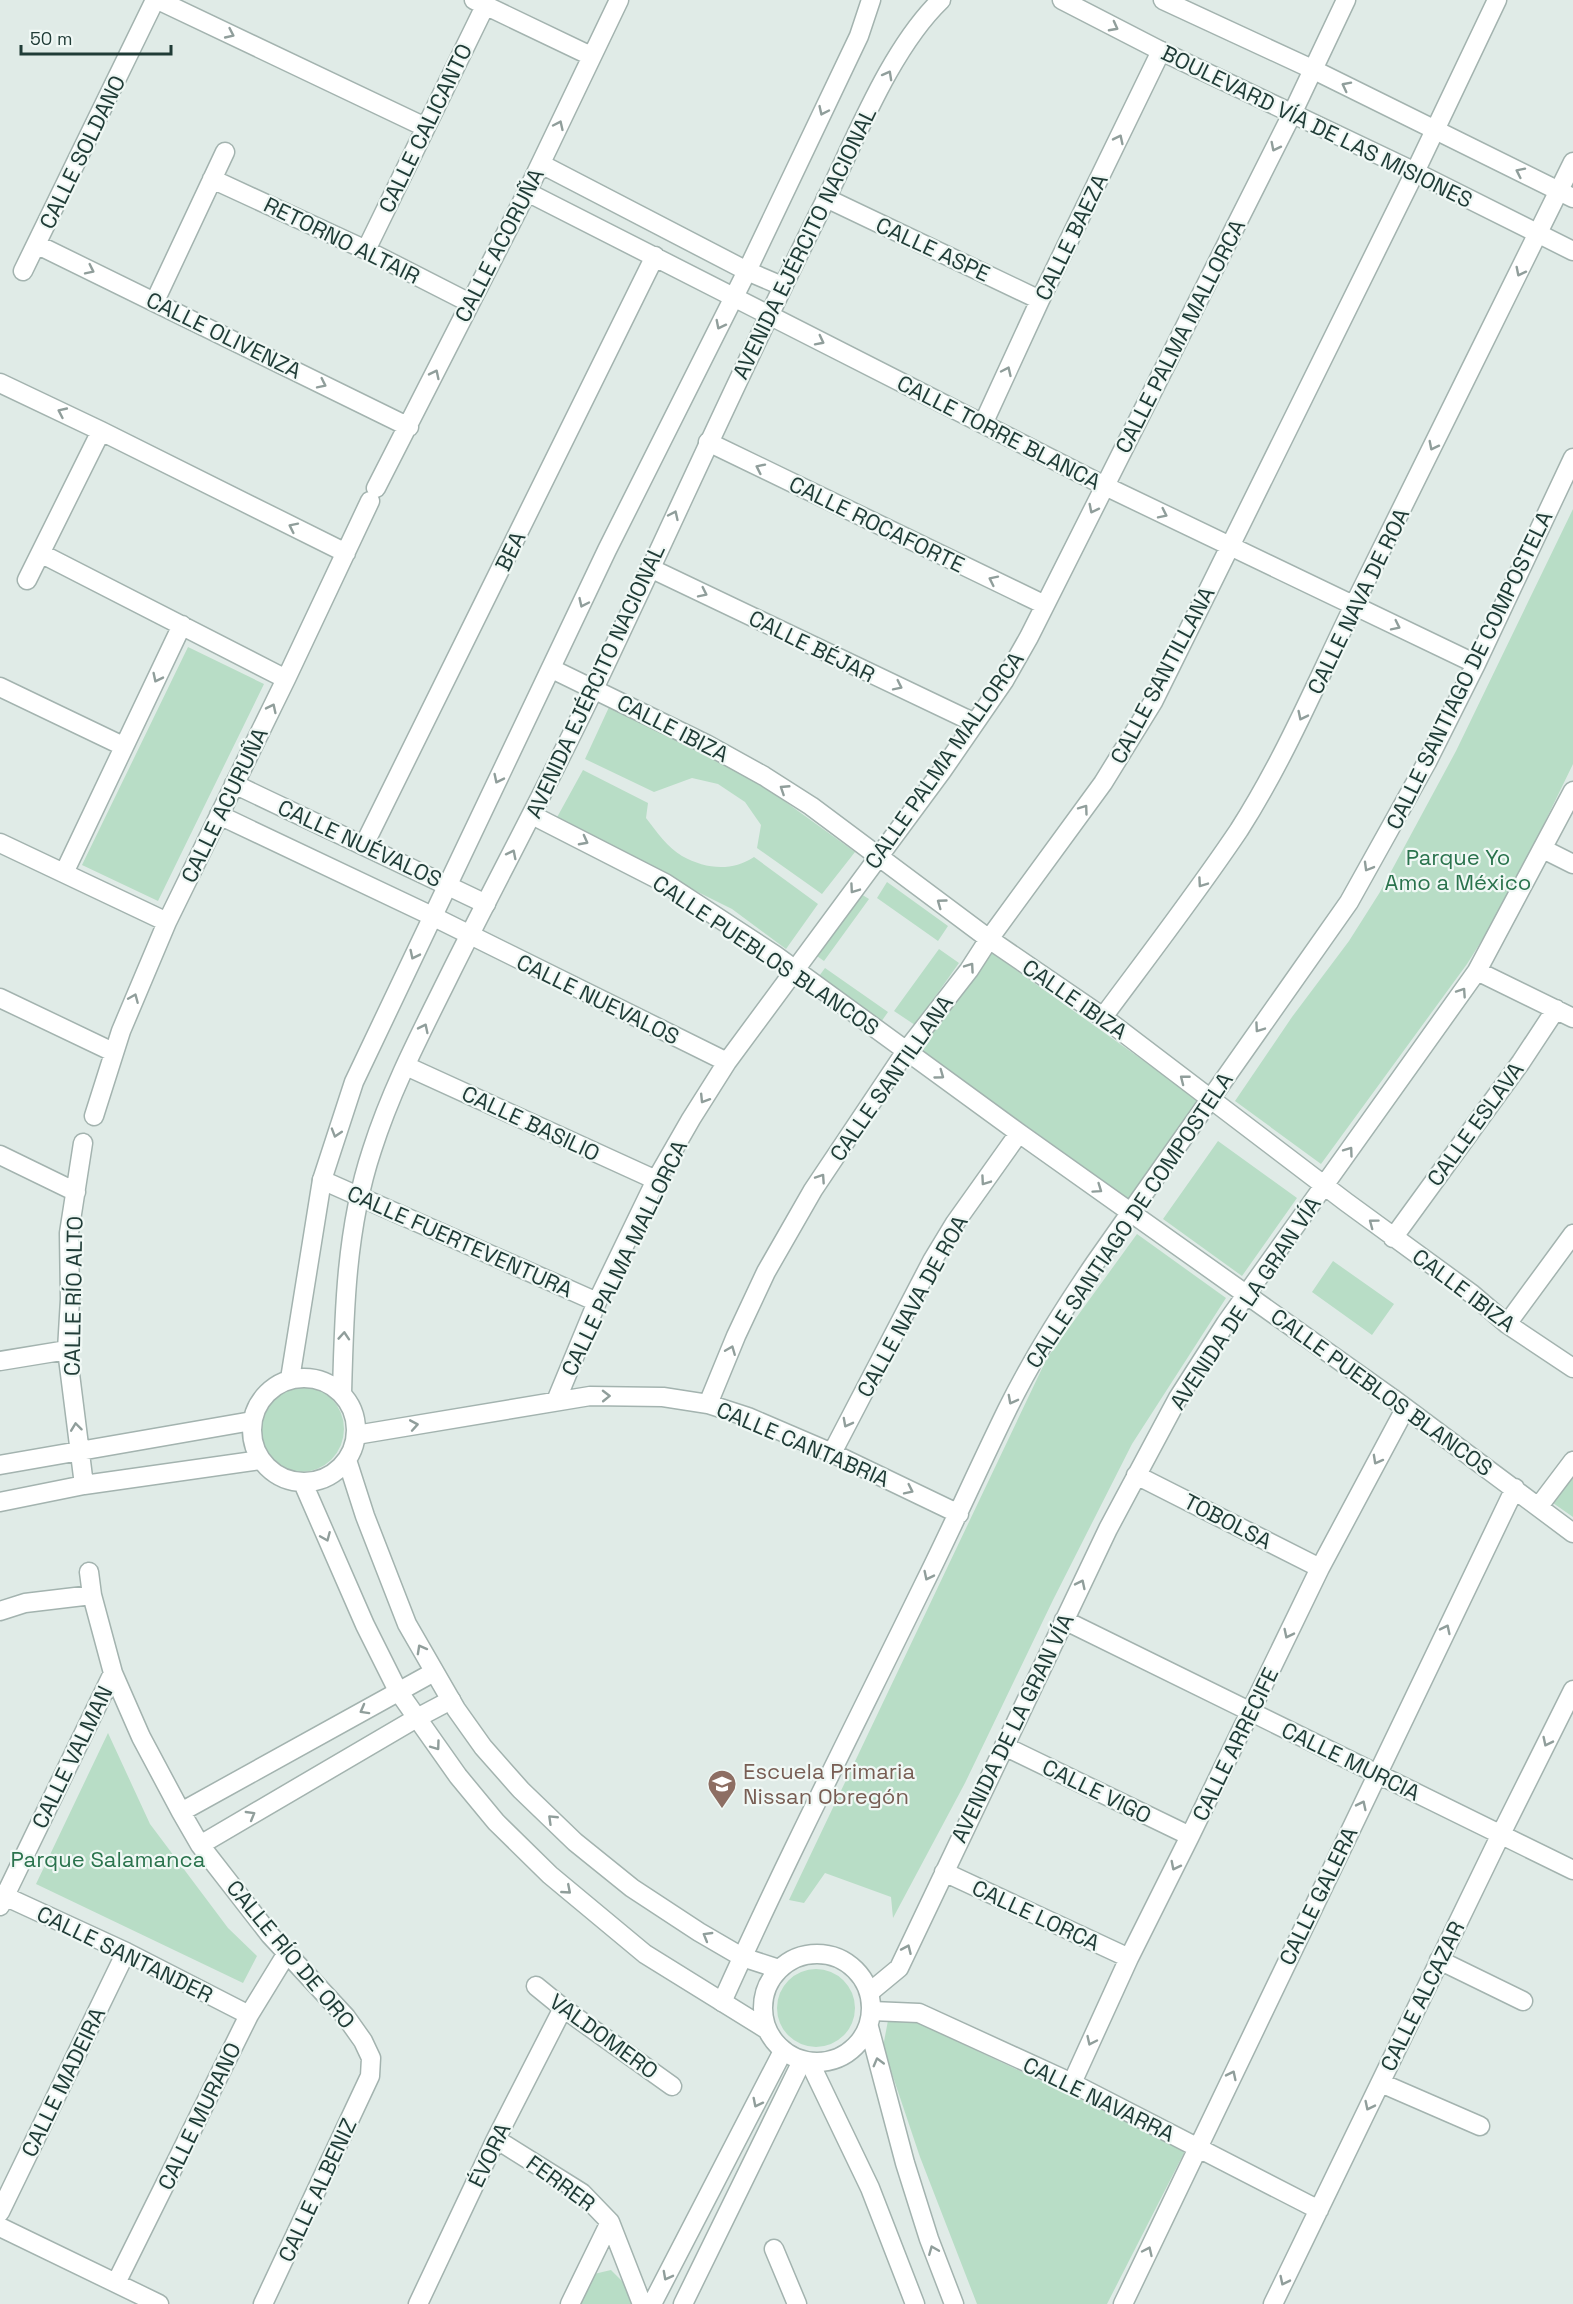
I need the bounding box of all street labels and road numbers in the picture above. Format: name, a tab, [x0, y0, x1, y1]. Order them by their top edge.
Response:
street label: BOULEVARD VÍA DE LAS MISIONES	[1157, 38, 1477, 214]
street label: CALLE CALICANTO	[372, 39, 478, 217]
street label: CALLE SOLDANO	[33, 71, 131, 233]
street label: AVENIDA EJÉRCITO NACIONAL	[726, 102, 882, 384]
street label: CALLE ACORUÑA	[448, 163, 550, 327]
street label: CALLE BAEZA	[1028, 169, 1114, 305]
street label: RETORNO ALTAIR	[259, 190, 425, 290]
street label: CALLE ASPE	[872, 210, 994, 288]
street label: CALLE PALMA MALLORCA	[1109, 214, 1251, 458]
street label: CALLE OLIVENZA	[142, 285, 306, 385]
street label: CALLE TORRE BLANCA	[892, 368, 1106, 496]
street label: CALLE ROCAFORTE	[785, 469, 969, 579]
street label: CALLE NAVA DE ROA	[1301, 503, 1415, 699]
street label: CALLE SANTIAGO DE COMPOSTELA	[1379, 506, 1559, 834]
street label: BEA	[488, 526, 532, 575]
street label: AVENIDA EJÉRCITO NACIONAL	[519, 540, 671, 822]
street label: CALLE SANTILLANA	[1104, 582, 1221, 768]
street label: CALLE BÉJAR	[744, 603, 880, 689]
street label: CALLE PALMA MALLORCA	[858, 646, 1030, 874]
street label: CALLE IBIZA	[612, 688, 734, 768]
street label: CALLE ACURUÑA	[174, 723, 274, 887]
street label: CALLE NUÉVALOS	[274, 793, 446, 893]
street label: CALLE PUEBLOS BLANCOS	[647, 869, 885, 1041]
street label: CALLE NUEVALOS	[512, 947, 684, 1051]
street label: CALLE IBIZA	[1017, 953, 1133, 1045]
street label: CALLE SANTILLANA	[823, 989, 959, 1166]
street label: CALLE ESLAVA	[1421, 1056, 1530, 1192]
street label: CALLE SANTIAGO DE COMPOSTELA	[1019, 1067, 1239, 1373]
street label: CALLE BASILIO	[458, 1079, 604, 1167]
street label: CALLE PALMA MALLORCA	[555, 1135, 693, 1380]
street label: CALLE FUERTEVENTURA	[343, 1179, 577, 1303]
street label: AVENIDA DE LA GRAN VÍA	[1163, 1191, 1327, 1415]
street label: CALLE NAVA DE ROA	[850, 1210, 974, 1402]
street label: CALLE RÍO ALTO	[58, 1216, 88, 1376]
street label: CALLE IBIZA	[1407, 1242, 1521, 1338]
street label: CALLE PUEBLOS BLANCOS	[1266, 1302, 1498, 1482]
street label: CALLE CANTABRIA	[712, 1395, 894, 1493]
street label: TOBOLSA	[1179, 1487, 1277, 1555]
street label: AVENIDA DE LA GRAN VÍA	[944, 1609, 1080, 1847]
street label: CALLE ARRECIFE	[1186, 1663, 1284, 1825]
street label: CALLE VALMAN	[25, 1681, 119, 1833]
street label: CALLE MURCIA	[1277, 1715, 1425, 1807]
street label: CALLE VIGO	[1038, 1753, 1156, 1829]
street label: CALLE GALERA	[1272, 1822, 1364, 1970]
street label: CALLE LORCA	[968, 1873, 1105, 1957]
street label: CALLE RÍO DE ORO	[221, 1874, 361, 2034]
street label: CALLE SANTANDER	[32, 1899, 218, 2009]
street label: CALLE ALCAZAR	[1374, 1916, 1470, 2076]
street label: VALDOMERO	[544, 1987, 664, 2085]
street label: CALLE MADEIRA	[15, 2003, 111, 2161]
street label: CALLE MURANO	[151, 2038, 247, 2194]
street label: CALLE NAVARRA	[1019, 2050, 1179, 2148]
street label: CALLE ALBENIZ	[272, 2114, 362, 2266]
street label: ÉVORA	[461, 2118, 517, 2192]
street label: FERRER	[521, 2149, 601, 2217]

